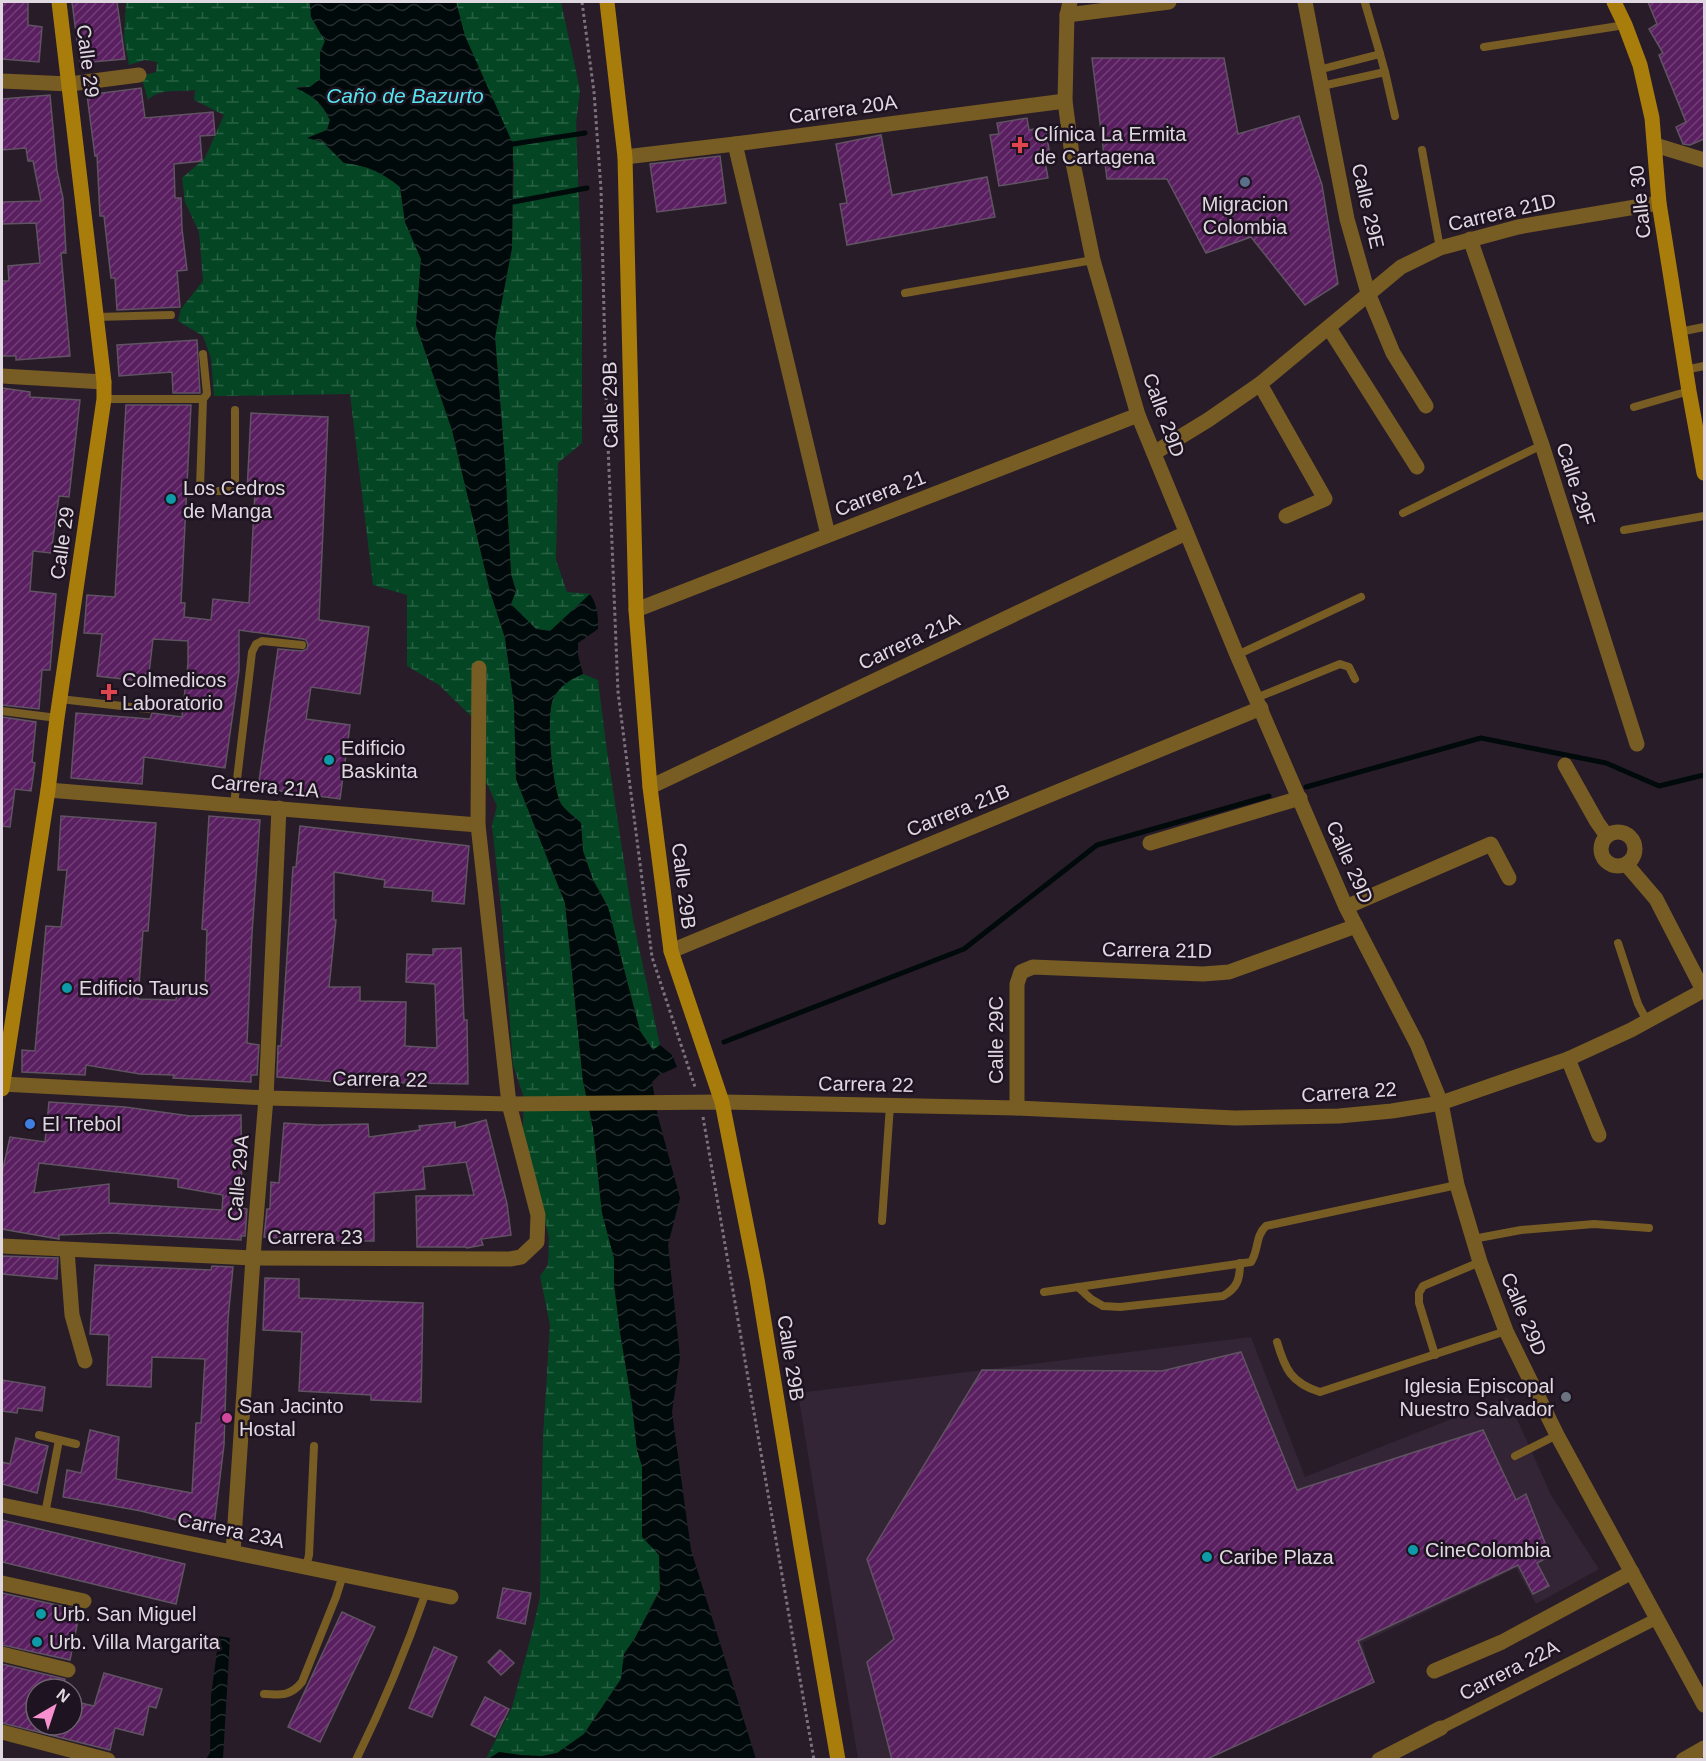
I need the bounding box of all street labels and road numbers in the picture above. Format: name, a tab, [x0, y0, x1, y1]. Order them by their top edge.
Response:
street label: Calle 29	[73, 23, 103, 99]
street label: Carrera 20A	[788, 90, 899, 127]
street label: Calle 29E	[1348, 161, 1388, 251]
street label: Calle 30	[1625, 164, 1655, 240]
street label: Carrera 21D	[1446, 189, 1558, 235]
street label: Calle 29B	[598, 361, 622, 449]
street label: Calle 29D	[1139, 370, 1189, 460]
street label: Calle 29F	[1552, 440, 1600, 528]
street label: Carrera 21	[831, 466, 929, 520]
street label: Calle 29	[46, 505, 78, 581]
street label: Carrera 21A	[855, 608, 964, 674]
street label: Carrera 21A	[210, 770, 321, 802]
street label: Carrera 21B	[903, 779, 1013, 841]
street label: Calle 29D	[1322, 817, 1378, 907]
street label: Calle 29B	[668, 842, 700, 930]
street label: Carrera 21D	[1102, 938, 1212, 962]
street label: Calle 29C	[985, 996, 1007, 1084]
street label: Carrera 22	[332, 1067, 428, 1091]
street label: Carrera 22	[818, 1072, 914, 1096]
street label: Carrera 22	[1301, 1078, 1397, 1106]
street label: Calle 29A	[223, 1133, 253, 1222]
street label: Carrera 23	[267, 1226, 363, 1248]
street label: Calle 29D	[1497, 1269, 1551, 1359]
street label: Calle 29B	[773, 1313, 809, 1403]
street label: Carrera 23A	[175, 1508, 287, 1552]
street label: Carrera 22A	[1455, 1635, 1563, 1705]

